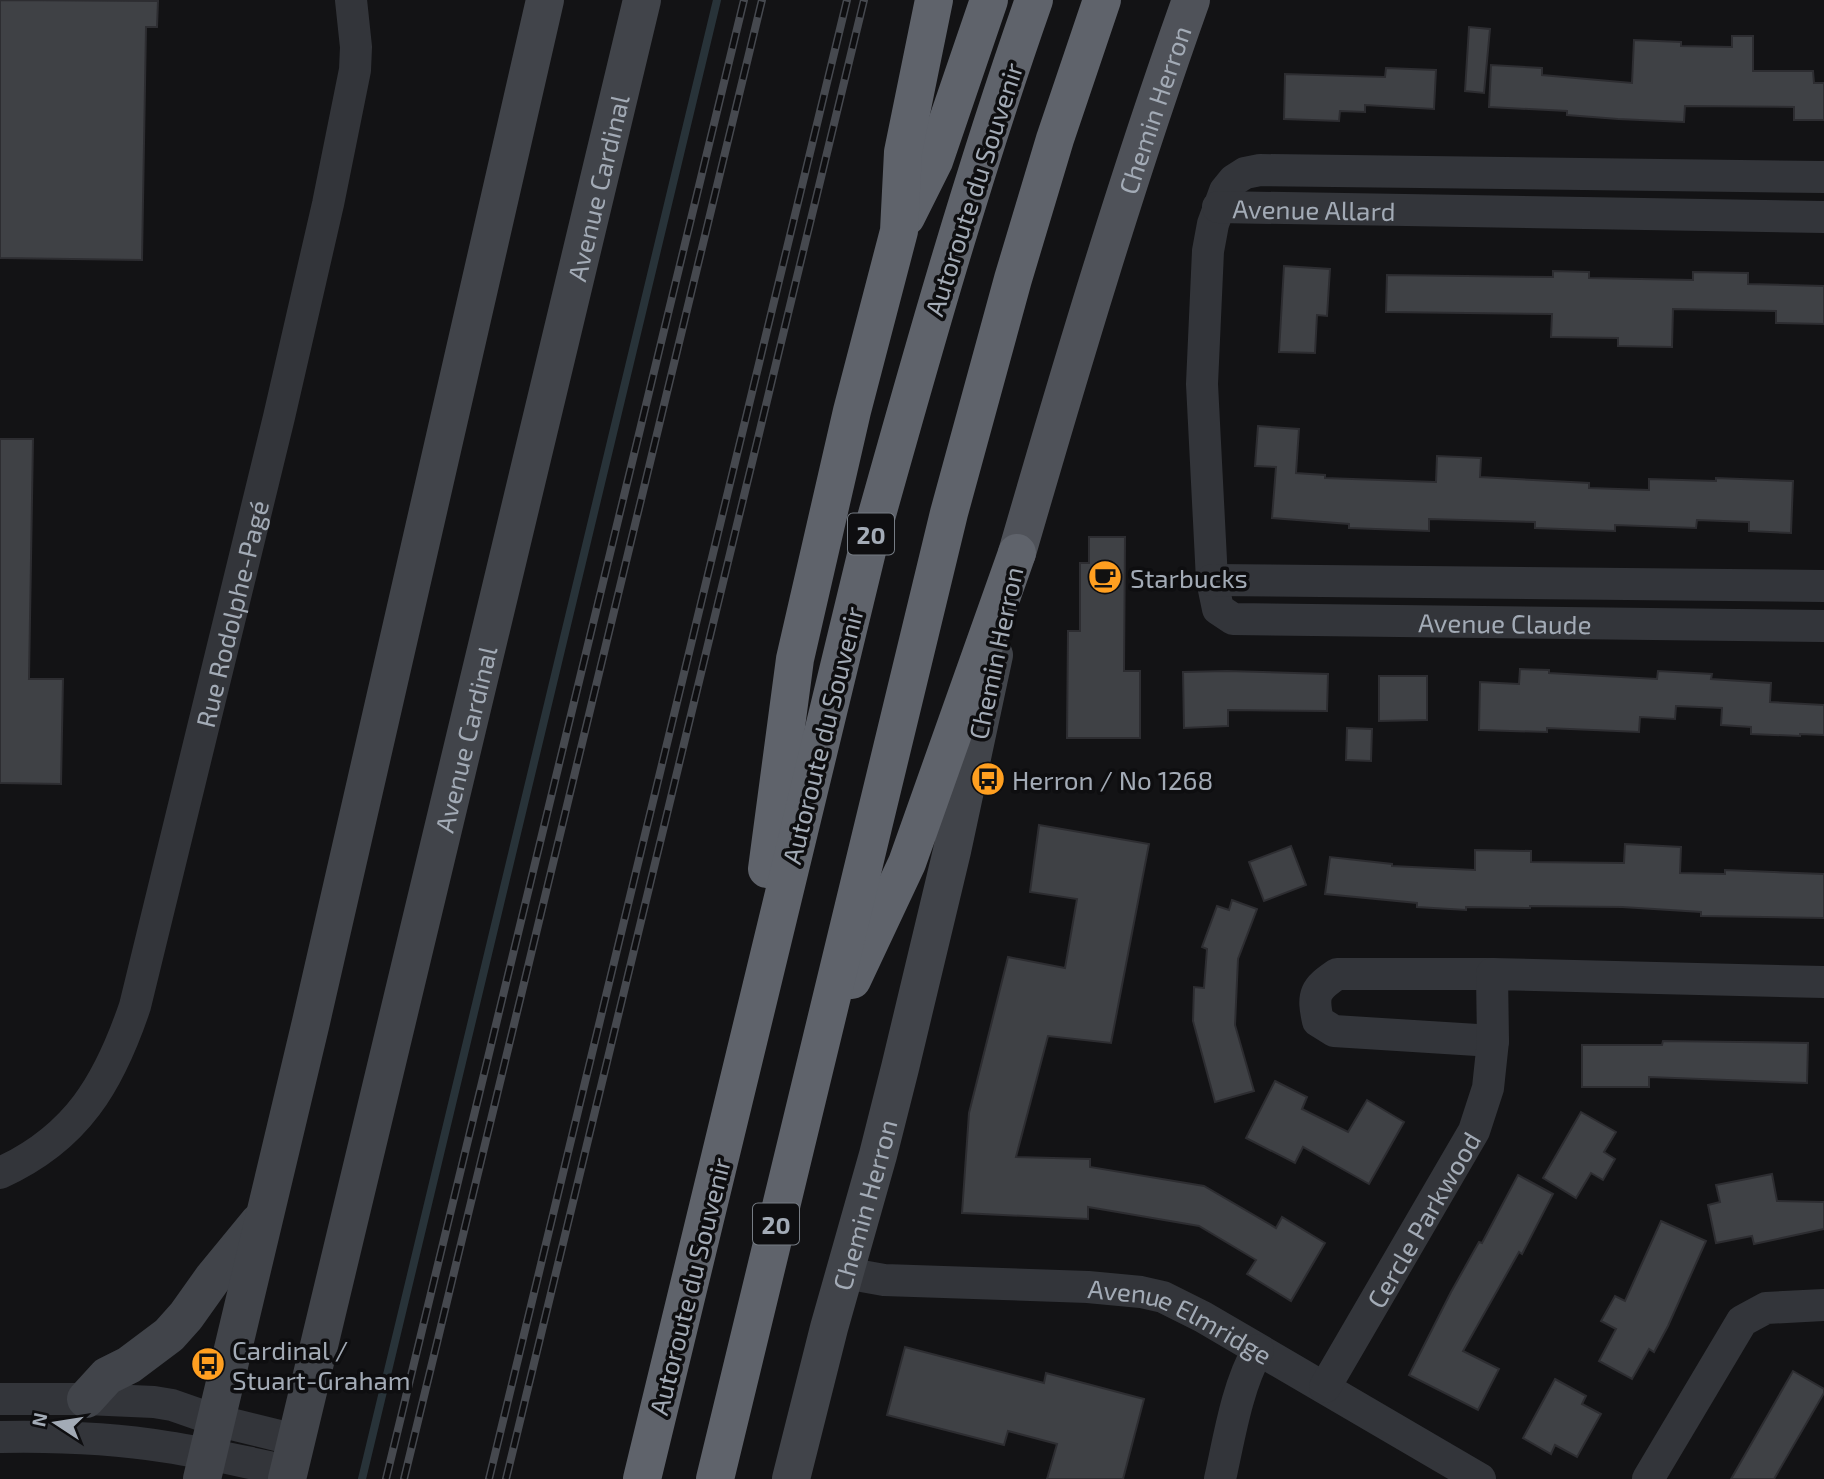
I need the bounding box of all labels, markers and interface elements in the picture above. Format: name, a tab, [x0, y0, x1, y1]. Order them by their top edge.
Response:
street label: Chemin Herron	[1111, 21, 1196, 198]
street label: Autoroute du Souvenir	[917, 59, 1029, 319]
street label: Avenue Cardinal	[560, 91, 634, 284]
street label: Avenue Allard	[1232, 192, 1396, 225]
street label: Rue Rodolphe-Pagé	[188, 497, 274, 730]
road number: 20	[848, 514, 894, 554]
cafe icon: Starbucks	[1086, 558, 1124, 596]
place label: Starbucks	[1130, 562, 1248, 593]
street label: Chemin Herron	[962, 564, 1028, 742]
street label: Autoroute du Souvenir	[775, 603, 869, 867]
street label: Avenue Claude	[1418, 606, 1592, 639]
street label: Avenue Cardinal	[427, 642, 502, 835]
bus stop icon: Herron / No 1268	[969, 760, 1007, 798]
place label: Herron / No 1268	[1012, 764, 1213, 795]
street label: Chemin Herron	[825, 1116, 902, 1293]
street label: Cercle Parkwood	[1359, 1126, 1486, 1313]
street label: Autoroute du Souvenir	[642, 1154, 736, 1418]
road number: 20	[753, 1204, 799, 1244]
street label: Avenue Elmridge	[1087, 1272, 1278, 1370]
place label: Cardinal / Stuart-Graham	[232, 1334, 411, 1395]
bus stop icon: Cardinal / Stuart-Graham	[189, 1345, 227, 1383]
north arrow	[21, 1388, 91, 1458]
text: N	[26, 1410, 52, 1428]

